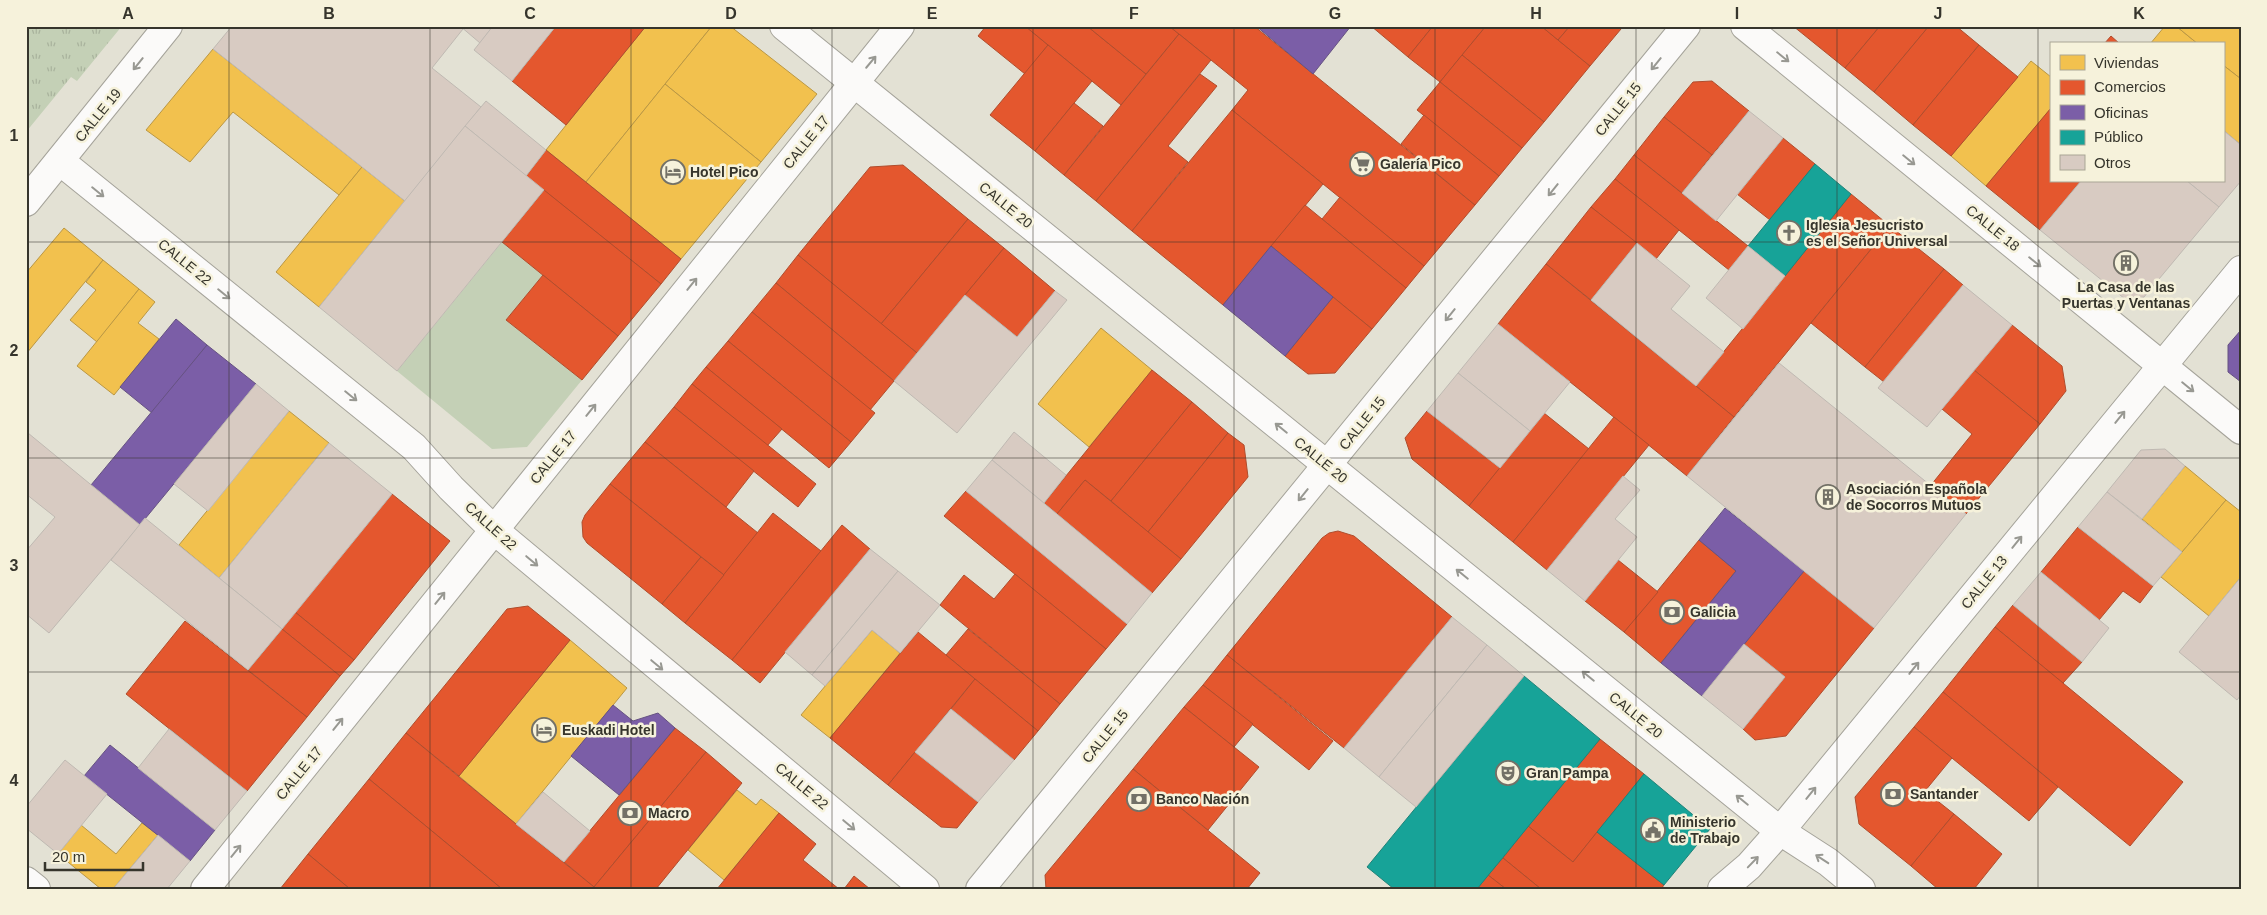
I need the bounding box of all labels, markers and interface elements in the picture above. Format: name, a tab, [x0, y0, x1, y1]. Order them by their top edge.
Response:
text: A	[122, 5, 134, 22]
text: B	[323, 5, 335, 22]
text: C	[524, 5, 536, 22]
text: D	[725, 5, 737, 22]
text: E	[927, 5, 938, 22]
text: F	[1129, 5, 1139, 22]
text: G	[1329, 5, 1341, 22]
text: H	[1530, 5, 1542, 22]
text: I	[1735, 5, 1739, 22]
text: J	[1934, 5, 1942, 22]
text: K	[2133, 5, 2145, 22]
legend	[2050, 42, 2224, 182]
one-way arrow	[1776, 51, 1789, 63]
text: Viviendas	[2094, 54, 2159, 71]
one-way arrow	[865, 55, 877, 68]
one-way arrow	[132, 57, 143, 70]
one-way arrow	[1650, 57, 1661, 70]
text: Comercios	[2094, 78, 2166, 95]
street label: CALLE 15	[1592, 79, 1644, 139]
street label: CALLE 19	[72, 85, 124, 145]
text: Oficinas	[2094, 104, 2148, 121]
street label: CALLE 17	[780, 112, 832, 172]
text: 1	[10, 127, 19, 144]
text: Público	[2094, 128, 2143, 145]
supermarket icon: Galería Pico	[1349, 151, 1375, 177]
one-way arrow	[1902, 154, 1915, 165]
text: Otros	[2094, 154, 2131, 171]
place label: Galería Pico	[1380, 156, 1461, 172]
hotel icon: Hotel Pico	[660, 159, 686, 185]
place label: Hotel Pico	[690, 164, 758, 180]
street label: CALLE 20	[976, 179, 1036, 231]
one-way arrow	[1547, 183, 1558, 196]
one-way arrow	[91, 187, 104, 198]
street label: CALLE 18	[1963, 202, 2023, 254]
place label: Iglesia Jesucristo es el Señor Universal	[1806, 217, 1948, 249]
church icon: Iglesia Jesucristo es el Señor Universal	[1776, 220, 1802, 246]
street label: CALLE 22	[155, 236, 215, 288]
building icon: La Casa de las Puertas y Ventanas	[2113, 250, 2139, 276]
one-way arrow	[2028, 257, 2041, 268]
one-way arrow	[687, 277, 698, 290]
place label: La Casa de las Puertas y Ventanas	[2062, 279, 2190, 311]
one-way arrow	[218, 288, 231, 299]
one-way arrow	[1444, 309, 1455, 322]
text: 2	[10, 342, 19, 359]
one-way arrow	[2181, 381, 2194, 392]
one-way arrow	[344, 390, 357, 401]
street label: CALLE 15	[1336, 393, 1388, 453]
one-way arrow	[585, 404, 596, 417]
one-way arrow	[2115, 411, 2126, 424]
one-way arrow	[1275, 423, 1288, 434]
street label: CALLE 17	[527, 427, 579, 487]
street label: CALLE 20	[1291, 434, 1351, 486]
place label: Asociación Española de Socorros Mutuos	[1846, 481, 1987, 513]
building icon: Asociación Española de Socorros Mutuos	[1815, 484, 1841, 510]
one-way arrow	[1297, 489, 1308, 502]
street label: CALLE 22	[462, 499, 520, 553]
one-way arrow	[2011, 536, 2023, 549]
street label: CALLE 13	[1958, 552, 2010, 612]
one-way arrow	[525, 556, 538, 567]
text: 3	[10, 557, 19, 574]
one-way arrow	[1456, 569, 1469, 580]
one-way arrow	[434, 592, 445, 605]
bank icon: Galicia	[1659, 599, 1685, 625]
place label: Galicia	[1690, 604, 1736, 620]
one-way arrow	[650, 660, 663, 671]
one-way arrow	[1908, 662, 1919, 675]
one-way arrow	[1582, 671, 1595, 682]
street label: CALLE 20	[1606, 689, 1666, 741]
street label: CALLE 15	[1079, 706, 1131, 766]
hotel icon: Euskadi Hotel	[531, 717, 557, 743]
one-way arrow	[332, 718, 343, 731]
place label: Euskadi Hotel	[562, 722, 655, 738]
street label: CALLE 17	[273, 743, 325, 803]
street label: CALLE 22	[772, 759, 832, 813]
theatre icon: Gran Pampa	[1495, 760, 1521, 786]
place label: Gran Pampa	[1526, 765, 1609, 781]
text: 4	[10, 772, 19, 789]
bank icon: Santander	[1880, 781, 1906, 807]
bank icon: Banco Nación	[1126, 786, 1152, 812]
place label: Santander	[1910, 786, 1979, 802]
one-way arrow	[1805, 787, 1816, 800]
place label: Banco Nación	[1156, 791, 1249, 807]
one-way arrow	[1736, 795, 1749, 806]
bank icon: Macro	[617, 800, 643, 826]
place label: Macro	[648, 805, 689, 821]
place label: Ministerio de Trabajo	[1670, 814, 1740, 846]
public building icon: Ministerio de Trabajo	[1640, 817, 1666, 843]
one-way arrow	[842, 820, 855, 831]
scale bar	[45, 840, 142, 872]
one-way arrow	[230, 845, 241, 858]
text: 20 m	[52, 848, 85, 865]
one-way arrow	[1816, 853, 1830, 863]
one-way arrow	[1747, 855, 1759, 868]

